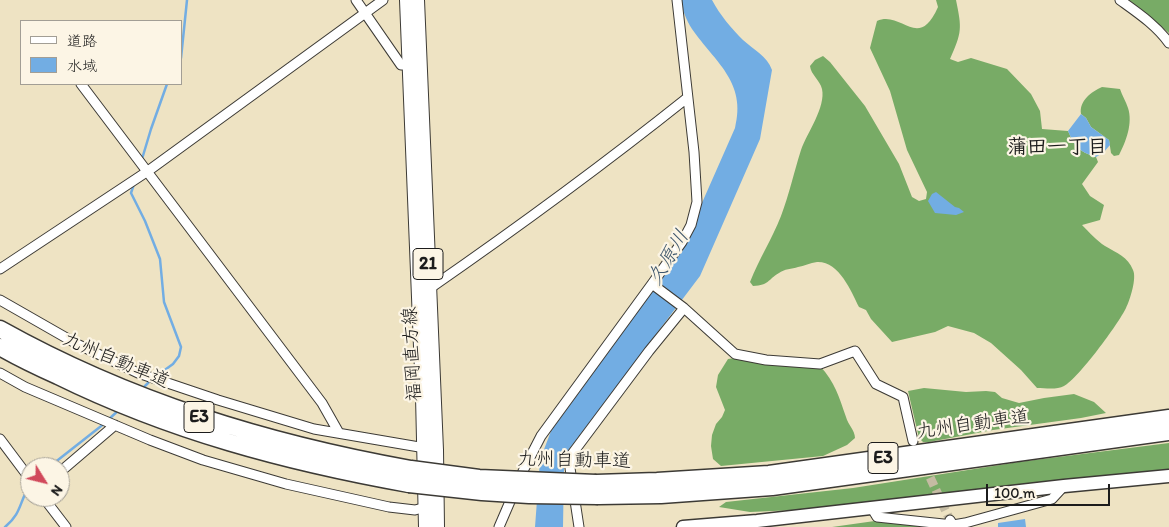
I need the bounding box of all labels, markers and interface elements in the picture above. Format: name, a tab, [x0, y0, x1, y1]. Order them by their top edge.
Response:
legend	[20, 20, 182, 85]
text: 道路	[67, 32, 97, 50]
text: 水域	[67, 57, 97, 75]
district label: 蒲田一丁目	[1007, 136, 1107, 160]
water label: 久原川	[643, 226, 695, 290]
road number: 21	[413, 248, 443, 280]
street label: 福岡直方線	[399, 306, 427, 402]
street label: 九州自動車道	[59, 328, 173, 394]
road number: E3	[184, 402, 214, 432]
street label: 九州自動車道	[915, 406, 1031, 444]
road number: E3	[868, 442, 898, 473]
street label: 九州自動車道	[517, 449, 631, 473]
north arrow	[20, 457, 70, 507]
scale bar	[989, 474, 1113, 506]
text: N	[47, 482, 66, 499]
text: 100 m	[994, 484, 1035, 502]

